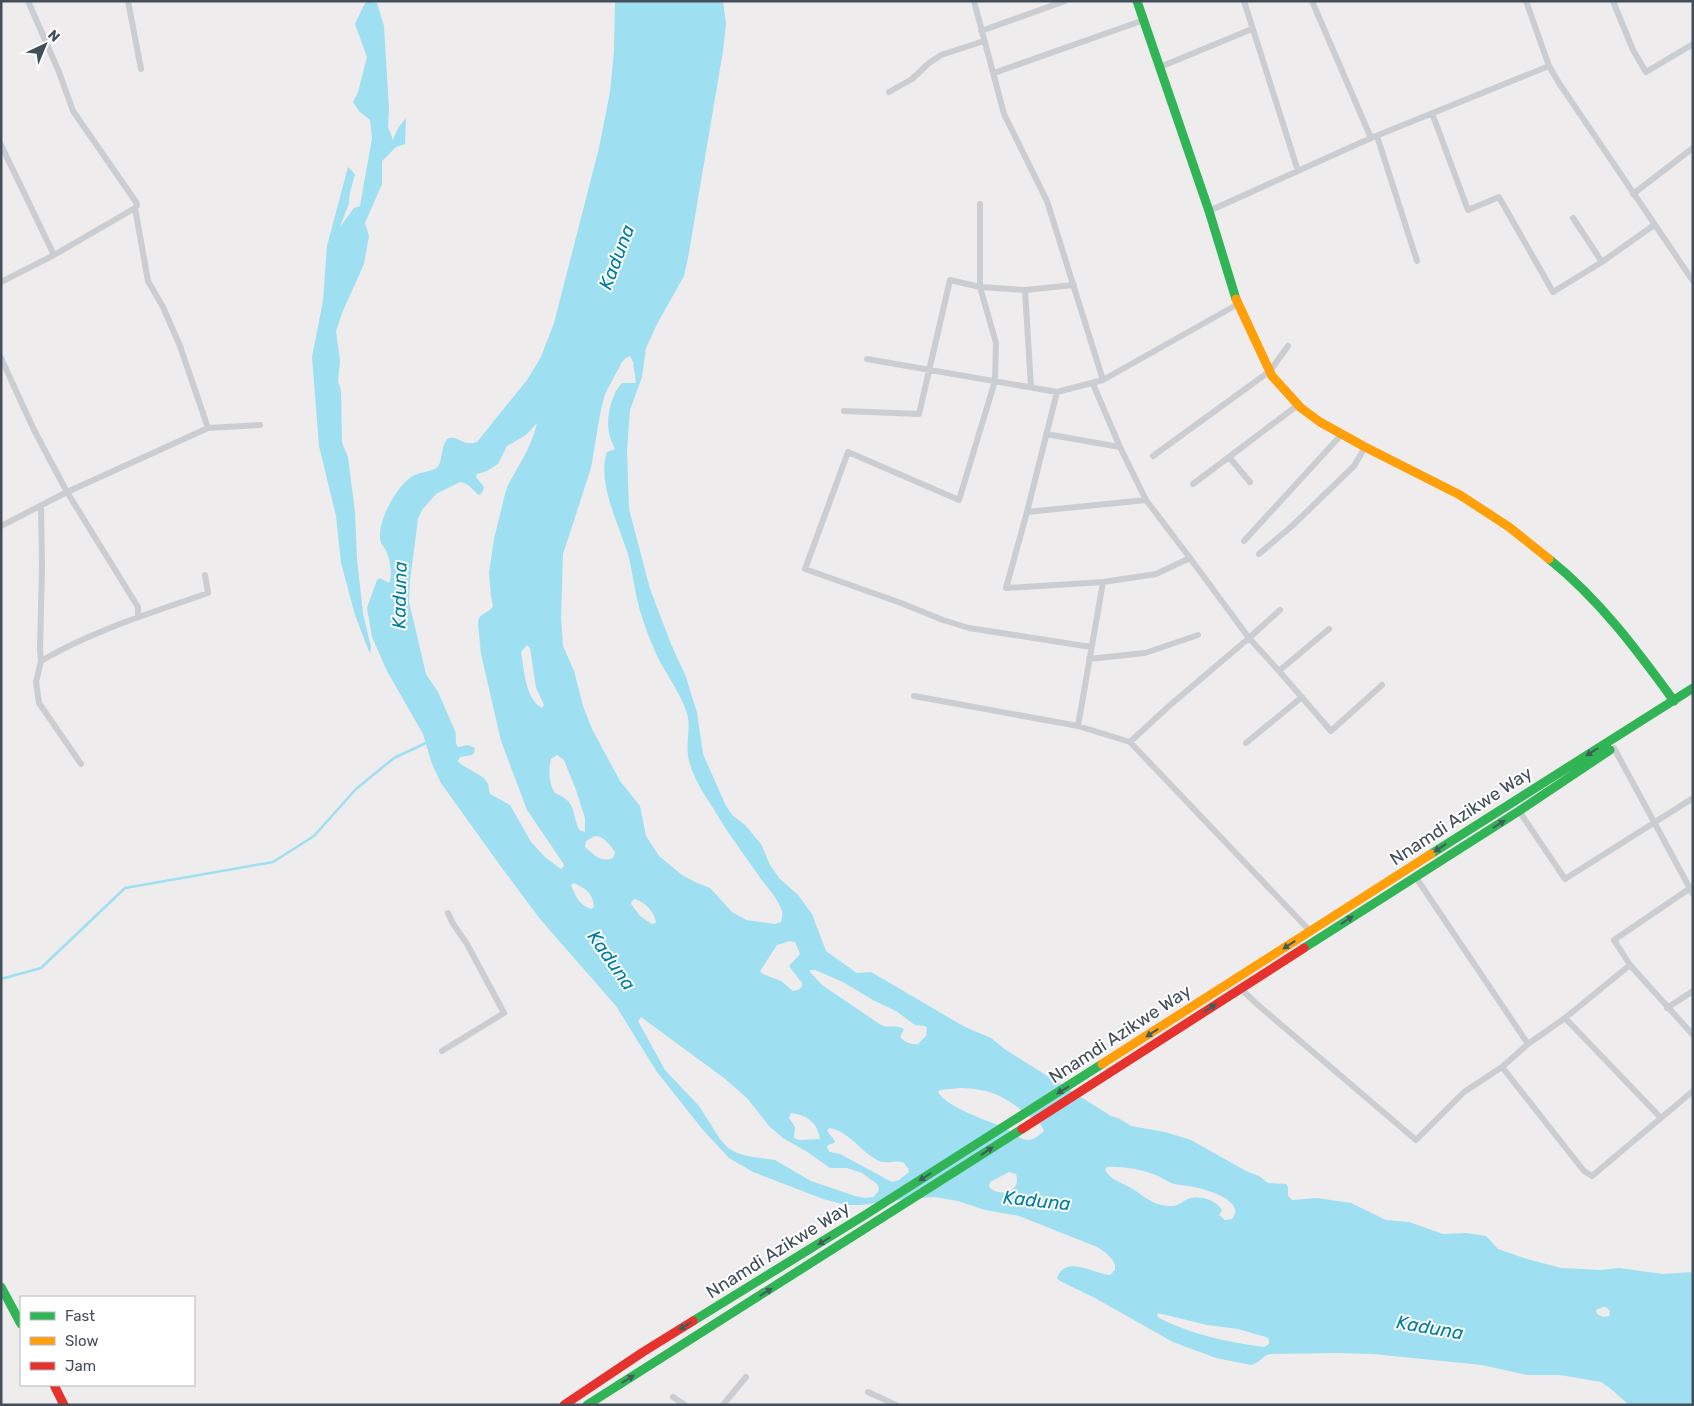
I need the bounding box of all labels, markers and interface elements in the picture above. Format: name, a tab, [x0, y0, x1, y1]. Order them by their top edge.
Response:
north arrow	[20, 20, 70, 70]
text: N	[44, 26, 63, 46]
water label: Kaduna	[594, 221, 639, 293]
water label: Kaduna	[387, 561, 412, 629]
one-way arrow	[1586, 747, 1599, 756]
street label: Nnamdi Azikwe Way	[1386, 762, 1536, 870]
one-way arrow	[1492, 819, 1505, 828]
one-way arrow	[1434, 843, 1447, 853]
one-way arrow	[1340, 916, 1354, 925]
water label: Kaduna	[583, 926, 640, 995]
one-way arrow	[1282, 941, 1295, 950]
street label: Nnamdi Azikwe Way	[1045, 980, 1195, 1088]
one-way arrow	[1204, 1004, 1217, 1013]
one-way arrow	[1145, 1028, 1159, 1038]
one-way arrow	[1056, 1085, 1069, 1095]
one-way arrow	[981, 1146, 994, 1156]
one-way arrow	[919, 1172, 932, 1182]
water label: Kaduna	[1002, 1186, 1072, 1215]
street label: Nnamdi Azikwe Way	[702, 1197, 854, 1303]
one-way arrow	[817, 1236, 830, 1245]
one-way arrow	[759, 1287, 772, 1297]
legend	[20, 1296, 195, 1386]
text: Fast	[65, 1307, 95, 1325]
water label: Kaduna	[1395, 1310, 1465, 1345]
one-way arrow	[679, 1321, 692, 1330]
text: Slow	[65, 1332, 98, 1350]
text: Jam	[65, 1357, 96, 1375]
one-way arrow	[621, 1374, 635, 1383]

